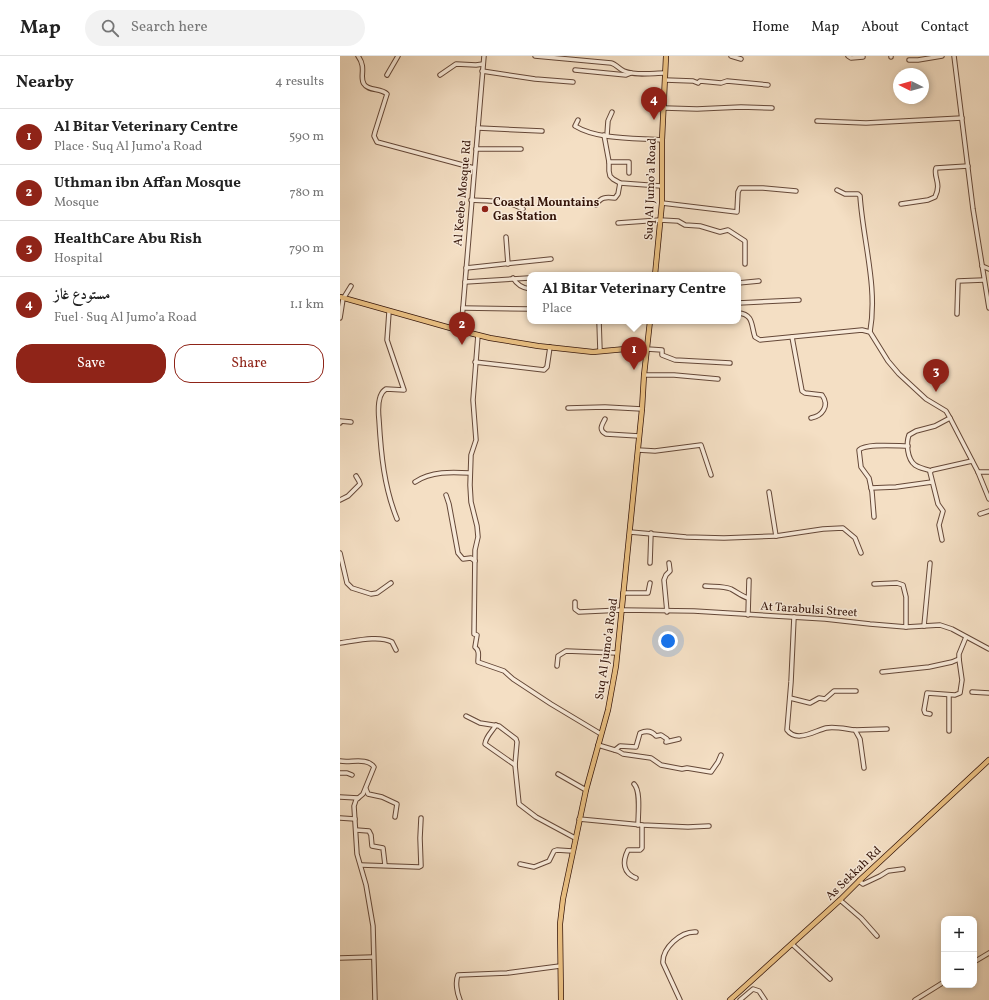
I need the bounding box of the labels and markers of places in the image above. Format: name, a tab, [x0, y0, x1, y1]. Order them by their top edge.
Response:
pin: 4	[641, 87, 667, 120]
place label: Coastal Mountains Gas Station	[493, 195, 600, 225]
marker: Coastal Mountains Gas Station	[480, 204, 490, 214]
pin: 2	[449, 312, 475, 345]
pin: 1	[621, 337, 647, 370]
pin: 3	[923, 359, 949, 392]

